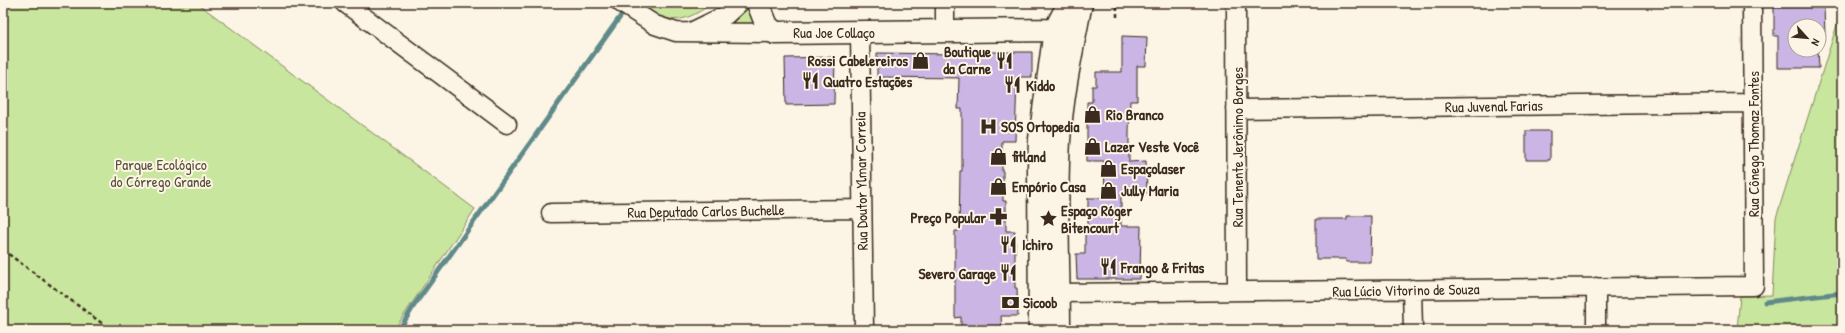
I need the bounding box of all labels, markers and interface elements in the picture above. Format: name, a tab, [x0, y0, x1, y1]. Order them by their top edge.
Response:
north arrow	[1787, 18, 1827, 58]
street label: Rua Joe Collaço	[793, 22, 875, 43]
text: N	[1808, 37, 1823, 48]
place label: Boutique da Carne	[943, 41, 991, 79]
place label: Rossi Cabelereiros	[808, 50, 908, 71]
shop icon: Rossi Cabelereiros	[911, 50, 931, 70]
restaurant icon: Boutique da Carne	[994, 50, 1014, 70]
street label: Rua Tenente Jerônimo Borges	[1227, 67, 1248, 227]
restaurant icon: Quatro Estações	[800, 71, 820, 91]
place label: Quatro Estações	[823, 71, 912, 92]
street label: Rua Cônego Thomaz Fontes	[1743, 71, 1764, 217]
restaurant icon: Kiddo	[1003, 75, 1023, 95]
place label: Kiddo	[1026, 75, 1055, 96]
street label: Rua Juvenal Farias	[1445, 95, 1543, 117]
shop icon: Rio Branco	[1083, 104, 1103, 124]
place label: Rio Branco	[1106, 104, 1164, 125]
street label: Rua Doutor Ylmar Correia	[849, 111, 873, 251]
hospital icon: SOS Ortopedia	[978, 116, 998, 136]
place label: SOS Ortopedia	[1001, 116, 1079, 138]
shop icon: Lazer Veste Você	[1082, 136, 1102, 156]
place label: Lazer Veste Você	[1105, 136, 1199, 157]
shop icon: fitland	[989, 146, 1009, 166]
place label: fitland	[1012, 146, 1046, 167]
park label: Parque Ecológico do Córrego Grande	[111, 154, 211, 192]
shop icon: Espaçolaser	[1098, 158, 1118, 178]
place label: Espaçolaser	[1121, 158, 1185, 180]
shop icon: Empório Casa	[989, 176, 1009, 196]
place label: Empório Casa	[1012, 176, 1086, 198]
shop icon: Jully Maria	[1098, 180, 1118, 200]
place label: Jully Maria	[1121, 180, 1179, 202]
street label: Rua Deputado Carlos Buchelle	[627, 199, 785, 223]
place label: Espaço Róger Bitencourt	[1061, 200, 1133, 238]
place label: Preço Popular	[910, 207, 986, 229]
pharmacy icon: Preço Popular	[989, 207, 1009, 227]
place icon: Espaço Róger Bitencourt	[1038, 209, 1058, 229]
restaurant icon: Ichiro	[999, 234, 1019, 254]
place label: Ichiro	[1022, 234, 1053, 255]
restaurant icon: Frango & Fritas	[1098, 257, 1118, 277]
place label: Frango & Fritas	[1120, 257, 1204, 279]
place label: Severo Garage	[919, 263, 996, 285]
restaurant icon: Severo Garage	[999, 263, 1019, 283]
street label: Rua Lúcio Vitorino de Souza	[1332, 278, 1480, 302]
bank icon: Sicoob	[1000, 292, 1020, 312]
place label: Sicoob	[1023, 292, 1057, 313]

